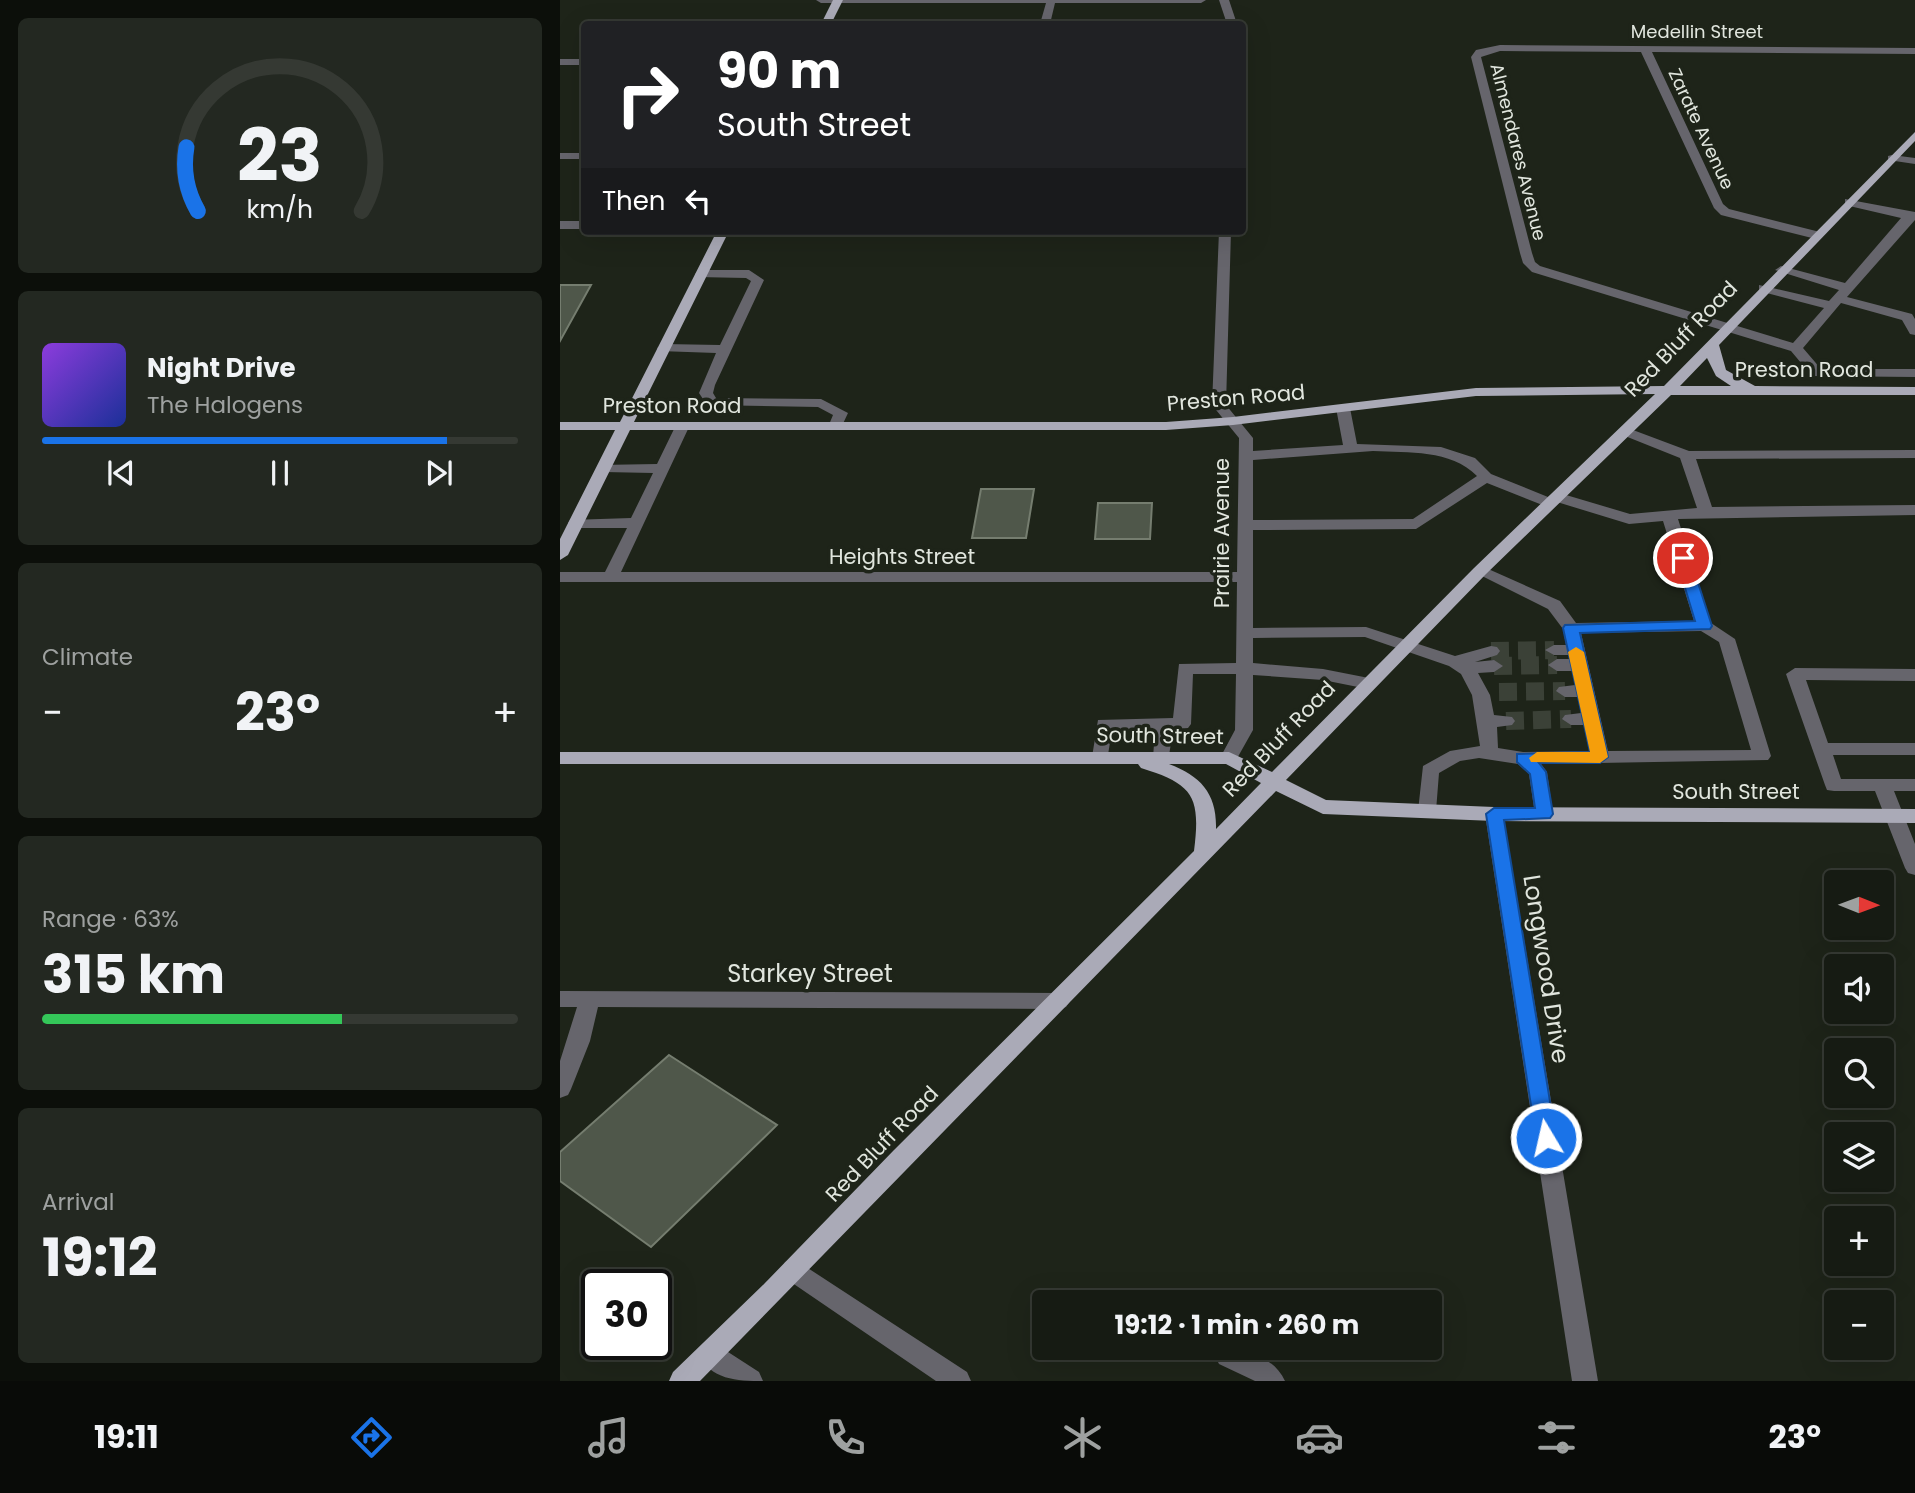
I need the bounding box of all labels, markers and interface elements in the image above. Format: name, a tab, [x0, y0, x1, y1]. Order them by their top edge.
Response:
street label: Medellin Street	[1631, 19, 1763, 44]
text: 90 m	[717, 37, 841, 105]
icon: right	[602, 49, 693, 140]
street label: Almendares Avenue	[1484, 61, 1553, 243]
street label: Zarate Avenue	[1662, 64, 1740, 193]
text: South Street	[717, 102, 911, 147]
text: 23	[237, 106, 323, 207]
icon: left	[679, 182, 717, 220]
text: Then	[602, 183, 665, 219]
text: km/h	[247, 192, 313, 227]
street label: Red Bluff Road	[1618, 274, 1744, 403]
text: Night Drive	[147, 350, 295, 386]
street label: Preston Road	[1735, 355, 1873, 384]
street label: Preston Road	[1166, 377, 1306, 418]
text: The Halogens	[147, 389, 303, 421]
street label: Preston Road	[603, 391, 741, 420]
icon: previous	[102, 454, 140, 492]
icon: pause	[261, 454, 299, 492]
icon: next	[420, 454, 458, 492]
street label: Prairie Avenue	[1207, 458, 1236, 608]
pin	[1653, 528, 1713, 588]
icon: arrive	[1664, 539, 1702, 577]
street label: Heights Street	[829, 542, 975, 571]
text: Climate	[42, 641, 133, 673]
street label: Red Bluff Road	[1216, 674, 1342, 803]
text: 23°	[235, 676, 320, 749]
text: −	[42, 686, 63, 739]
text: +	[492, 686, 518, 739]
street label: South Street	[1096, 720, 1224, 751]
street label: South Street	[1672, 777, 1800, 806]
north arrow	[1824, 870, 1894, 940]
map controls	[1824, 870, 1894, 1360]
street label: Longwood Drive	[1515, 872, 1578, 1066]
text: Range · 63%	[42, 903, 179, 935]
text: 315 km	[42, 938, 225, 1011]
button: sound	[1824, 954, 1894, 1024]
street label: Starkey Street	[727, 957, 893, 990]
button: search	[1824, 1038, 1894, 1108]
street label: Red Bluff Road	[819, 1079, 945, 1208]
position arrow	[1509, 1101, 1583, 1175]
button: layers	[1824, 1122, 1894, 1192]
text: Arrival	[42, 1186, 114, 1218]
button: +	[1824, 1206, 1894, 1276]
text: 19:12	[42, 1221, 158, 1294]
speed limit sign: 30	[581, 1269, 672, 1360]
button: −	[1824, 1290, 1894, 1360]
text: 19:12 · 1 min · 260 m	[1115, 1307, 1359, 1343]
icon: directions	[347, 1413, 396, 1462]
icon: music	[584, 1413, 633, 1462]
icon: phone	[821, 1413, 870, 1462]
icon: climate	[1058, 1413, 1107, 1462]
icon: car	[1295, 1413, 1344, 1462]
icon: filters	[1532, 1413, 1581, 1462]
text: 19:11	[94, 1414, 159, 1459]
text: 23°	[1769, 1414, 1821, 1459]

